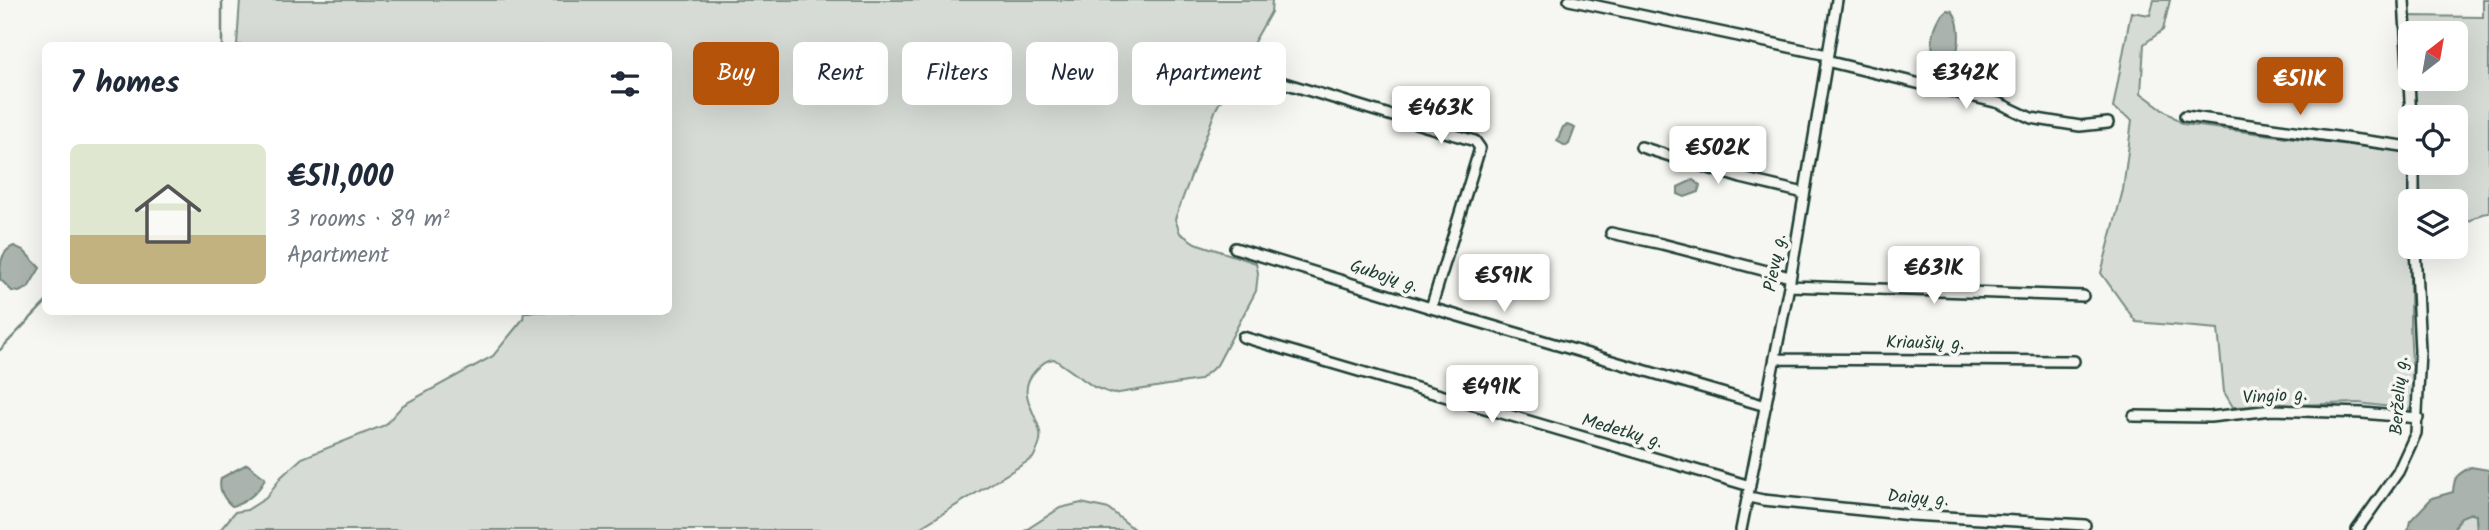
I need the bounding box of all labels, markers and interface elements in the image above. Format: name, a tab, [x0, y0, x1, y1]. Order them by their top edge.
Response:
north arrow	[2398, 21, 2468, 91]
map controls	[2398, 21, 2468, 259]
chip: Buy	[693, 42, 779, 105]
chip: Rent	[793, 42, 888, 105]
chip: Filters	[902, 42, 1012, 105]
chip: New	[1026, 42, 1118, 105]
chip: Apartment	[1132, 42, 1286, 105]
pin: €342K	[1917, 52, 2015, 111]
text: €342K	[1933, 56, 1999, 92]
pin: €511K	[2251, 58, 2349, 117]
text: 7 homes	[70, 60, 180, 108]
text: €511K	[2273, 62, 2327, 98]
icon: filters	[606, 65, 644, 103]
pin: €463K	[1392, 86, 1490, 146]
text: €463K	[1408, 91, 1474, 127]
button: locate	[2398, 105, 2468, 175]
pin: €502K	[1669, 127, 1767, 186]
text: €502K	[1685, 131, 1751, 167]
text: €511,000	[287, 154, 393, 202]
icon: home	[126, 172, 210, 256]
button: layers	[2398, 189, 2468, 259]
text: 3 rooms · 89 m²	[287, 202, 450, 238]
street label: Pievų g.	[1757, 232, 1795, 294]
text: Apartment	[287, 238, 389, 274]
pin: €631K	[1885, 246, 1983, 306]
text: €631K	[1904, 251, 1964, 287]
street label: Gubojų g.	[1346, 252, 1422, 302]
pin: €591K	[1455, 254, 1553, 314]
text: €591K	[1475, 259, 1533, 295]
street label: Kriaušių g.	[1885, 329, 1965, 359]
street label: Berželių g.	[2383, 356, 2417, 436]
pin: €491K	[1443, 366, 1541, 425]
text: €491K	[1462, 370, 1522, 406]
street label: Vingio g.	[2242, 381, 2308, 413]
street label: Medetkų g.	[1578, 407, 1666, 457]
street label: Daigų g.	[1886, 482, 1950, 516]

